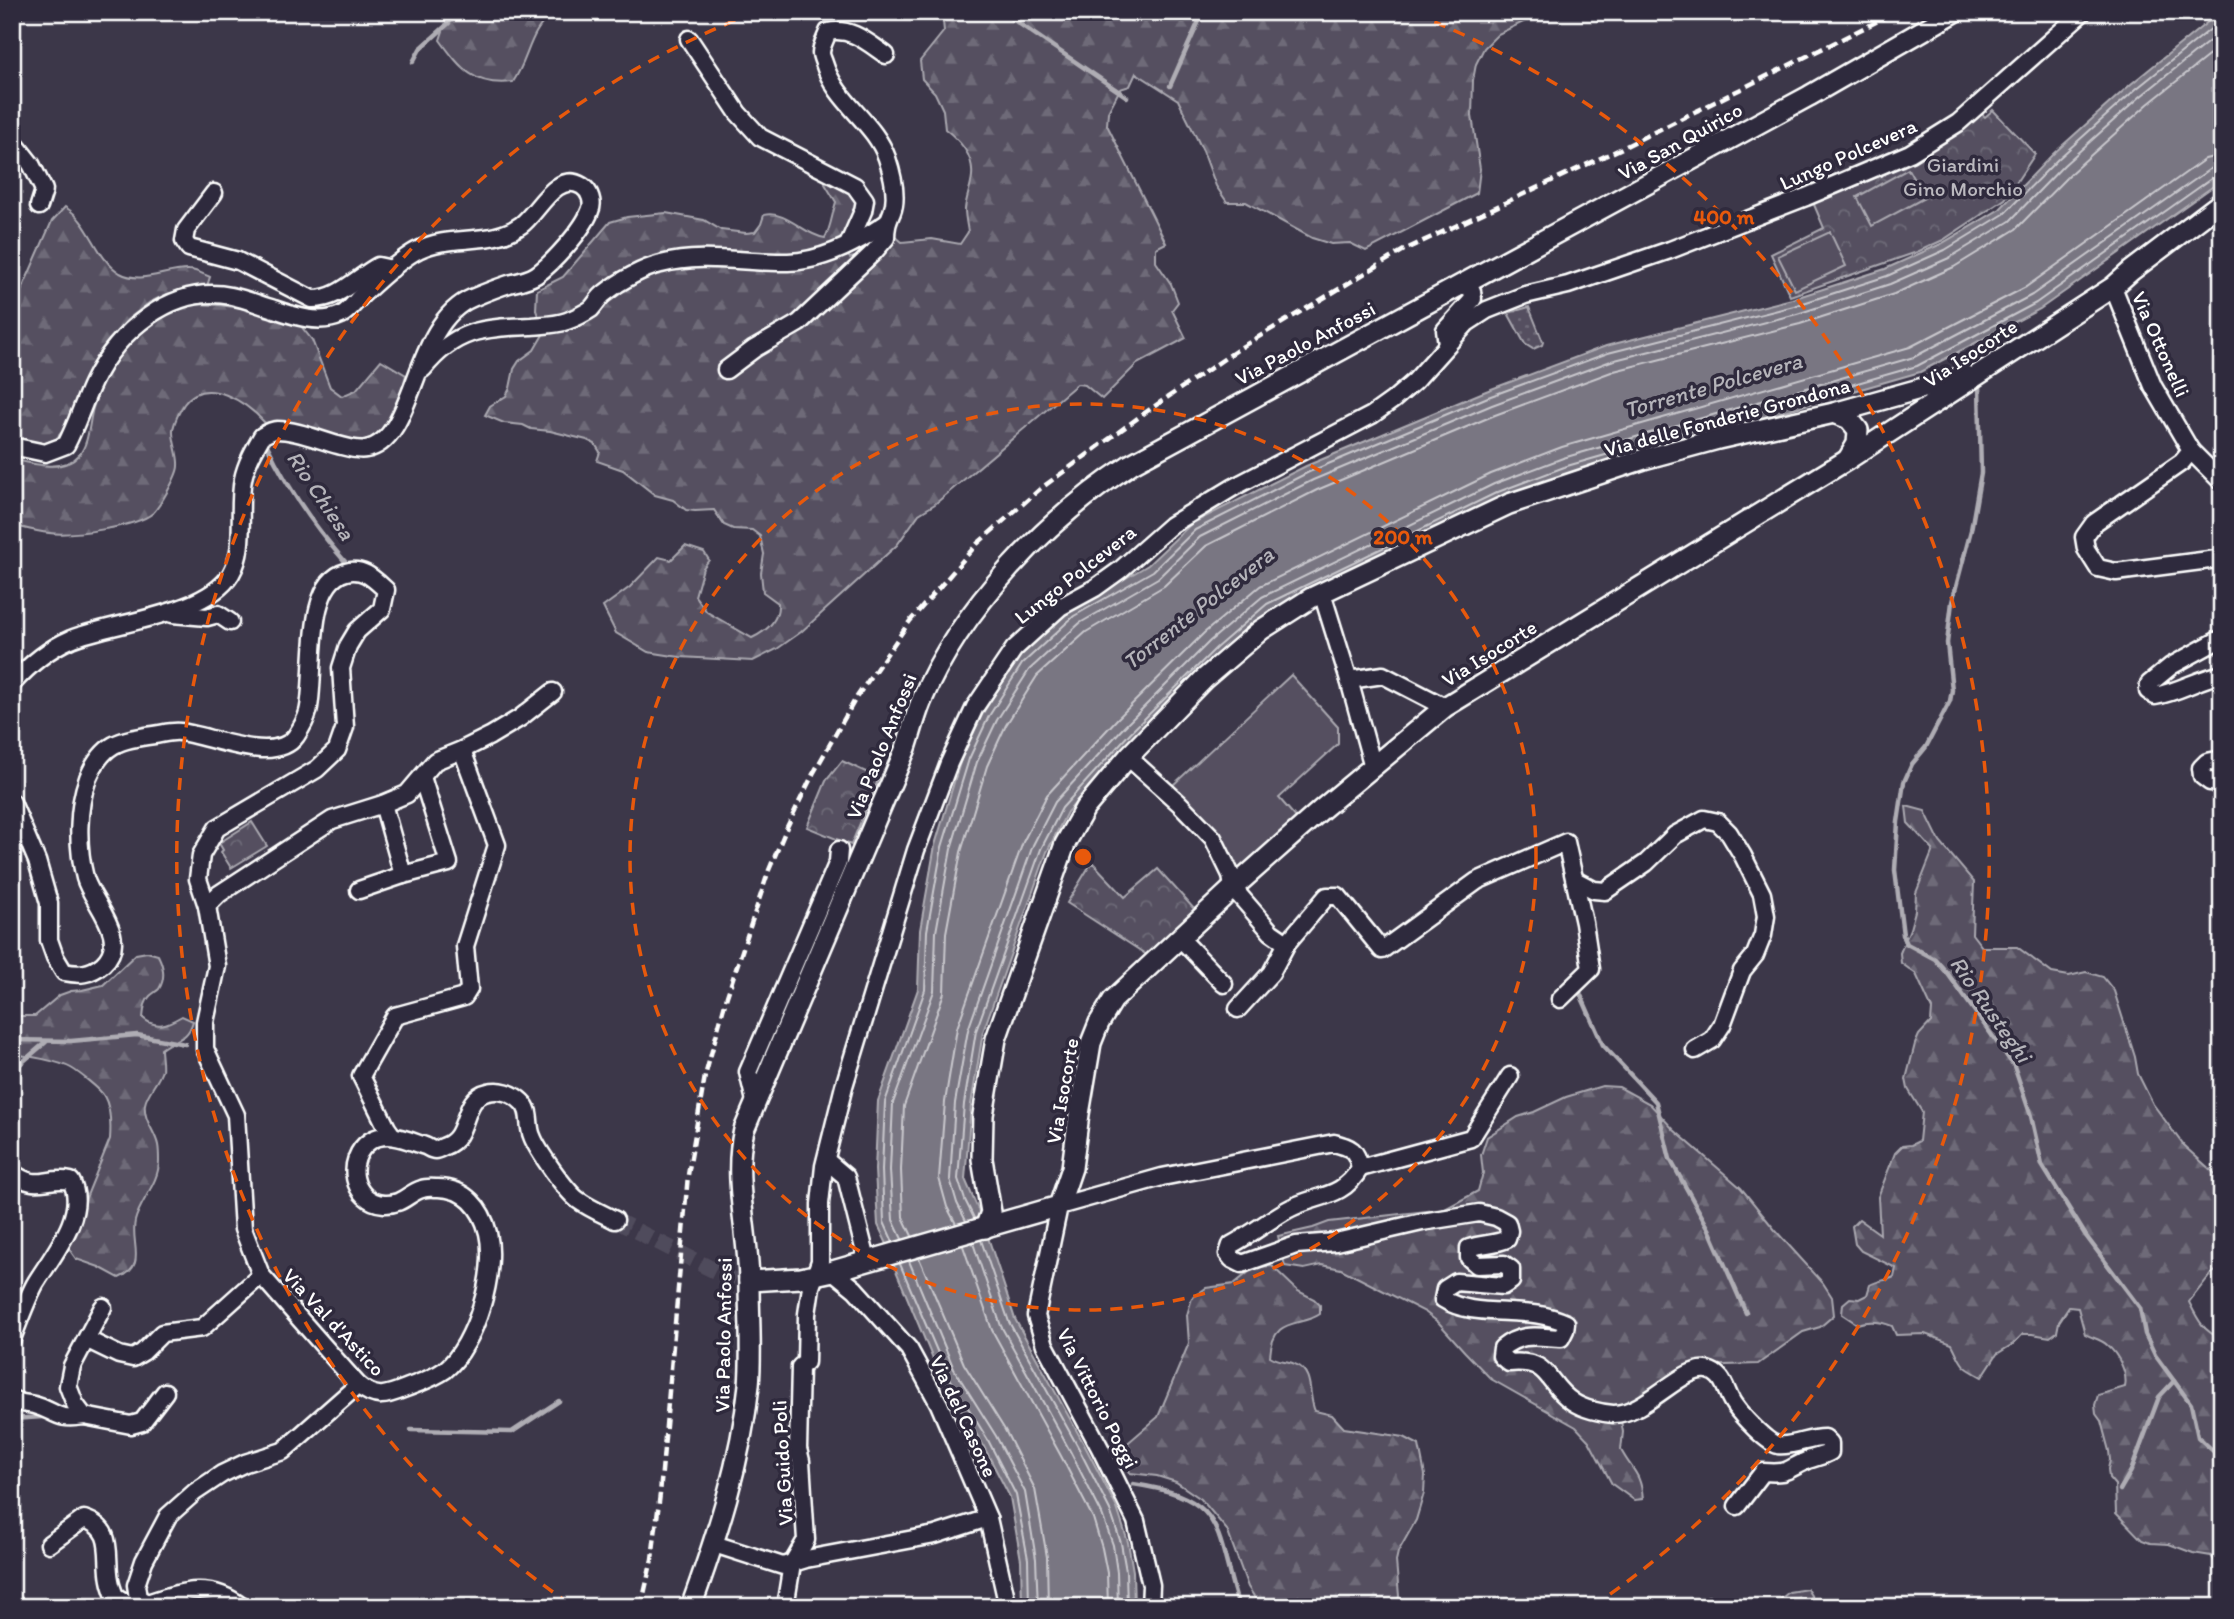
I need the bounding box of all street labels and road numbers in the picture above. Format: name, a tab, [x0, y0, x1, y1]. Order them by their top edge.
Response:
street label: Via San Quirico	[1614, 97, 1746, 185]
street label: Lungo Polcevera	[1776, 113, 1920, 195]
street label: Via Ottonelli	[2127, 287, 2195, 401]
street label: Via Paolo Anfossi	[1231, 296, 1379, 390]
street label: Via Isocorte	[1918, 313, 2022, 393]
street label: Via delle Fonderie Grondona	[1601, 372, 1853, 462]
street label: Lungo Polcevera	[1009, 519, 1141, 629]
street label: Via Isocorte	[1437, 614, 1541, 692]
street label: Via Paolo Anfossi	[840, 669, 922, 823]
street label: Via Isocorte	[1040, 1036, 1084, 1146]
street label: Via Paolo Anfossi	[709, 1257, 737, 1413]
street label: Via Val d'Astico	[278, 1263, 390, 1381]
street label: Via Vittorio Poggi	[1052, 1324, 1144, 1472]
street label: Via del Casone	[925, 1351, 1003, 1481]
street label: Via Guido Poli	[766, 1400, 798, 1526]

